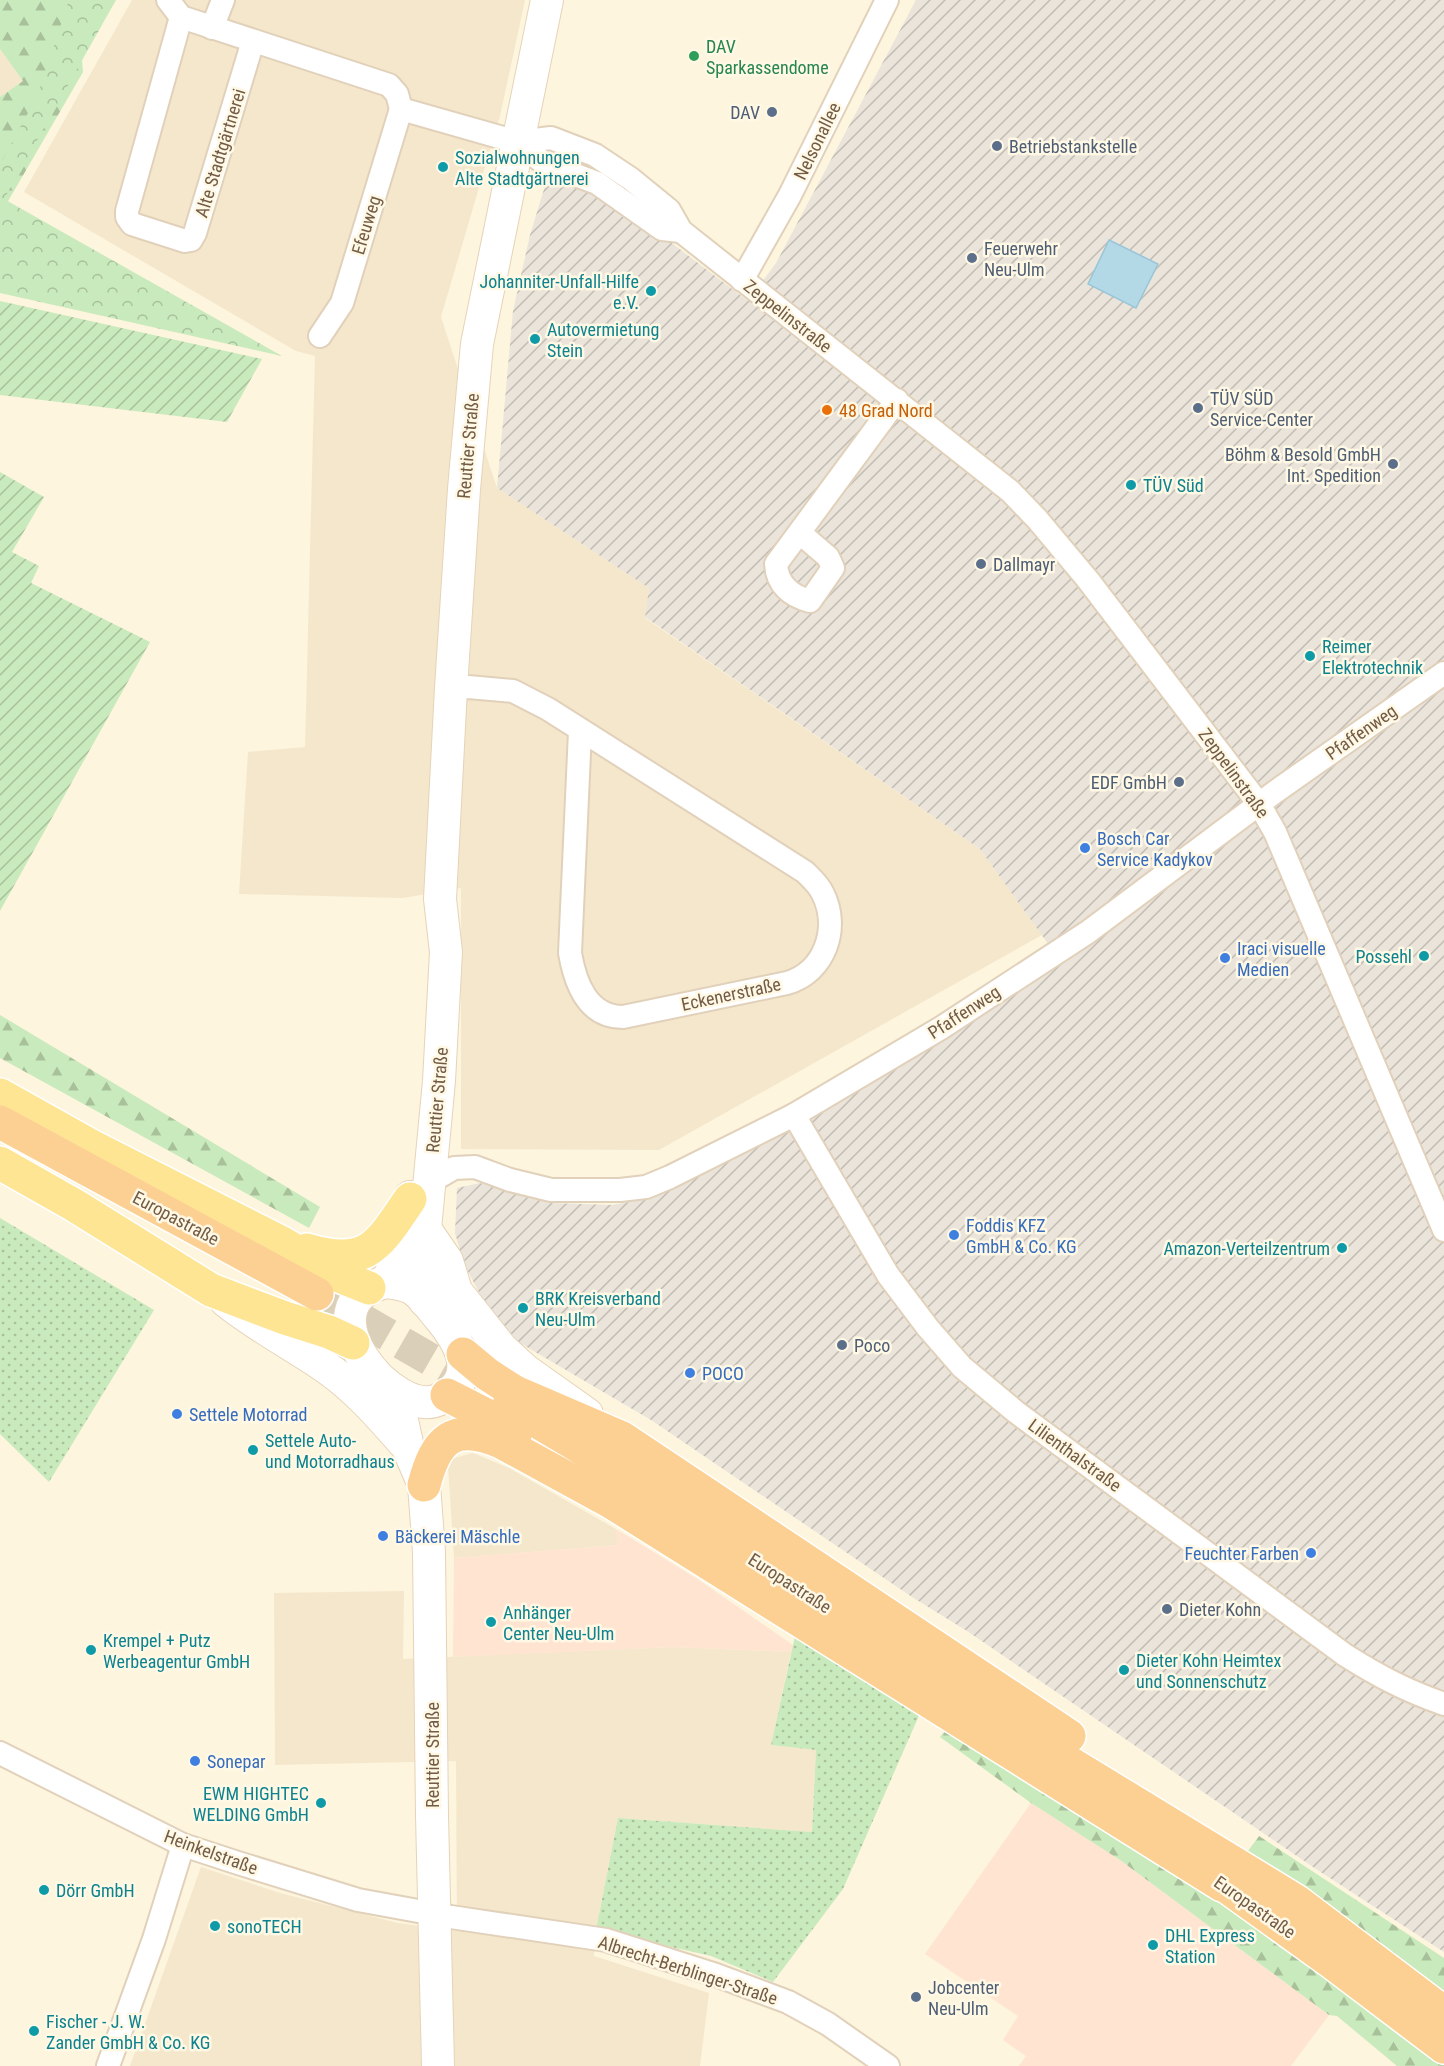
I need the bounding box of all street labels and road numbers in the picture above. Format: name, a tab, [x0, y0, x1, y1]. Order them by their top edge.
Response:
street label: Alte Stadtgärtnerei	[190, 86, 250, 220]
street label: Nelsonallee	[789, 99, 845, 183]
street label: Efeuweg	[347, 193, 385, 257]
street label: Zeppelinstraße	[740, 275, 836, 357]
street label: Reuttier Straße	[453, 392, 483, 500]
street label: Pfaffenweg	[1322, 700, 1400, 764]
street label: Zeppelinstraße	[1194, 724, 1274, 822]
street label: Eckenerstraße	[679, 973, 783, 1015]
street label: Pfaffenweg	[924, 981, 1004, 1043]
street label: Reuttier Straße	[422, 1046, 452, 1154]
street label: Europastraße	[129, 1187, 223, 1249]
street label: Lilienthalstraße	[1024, 1414, 1126, 1496]
street label: Europastraße	[745, 1548, 835, 1618]
street label: Reuttier Straße	[422, 1702, 443, 1808]
street label: Heinkelstraße	[161, 1825, 261, 1879]
street label: Europastraße	[1210, 1871, 1300, 1943]
street label: Albrecht-Berblinger-Straße	[596, 1931, 780, 2009]

